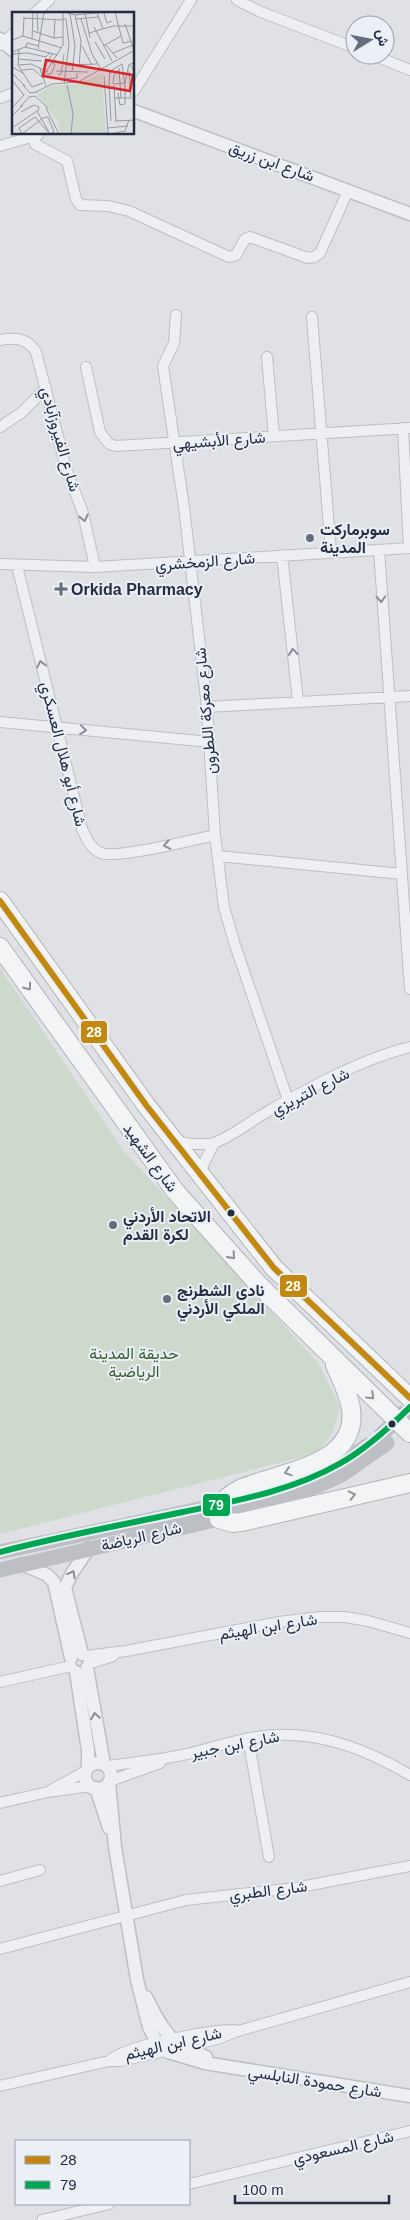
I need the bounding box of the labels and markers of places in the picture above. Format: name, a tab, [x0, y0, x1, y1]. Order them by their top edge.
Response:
place label: سوبرماركت المدينة	[320, 521, 390, 557]
marker: سوبرماركت المدينة	[304, 532, 316, 544]
place label: Orkida Pharmacy	[71, 581, 203, 598]
marker: Orkida Pharmacy	[55, 583, 67, 595]
place label: الاتحاد الأردني لكرة القدم	[123, 1207, 211, 1245]
unlabelled marker	[226, 1208, 236, 1218]
marker: الاتحاد الأردني لكرة القدم	[107, 1219, 119, 1231]
place label: نادي الشطرنج الملكي الأردني	[177, 1282, 265, 1322]
marker: نادي الشطرنج الملكي الأردني	[161, 1293, 173, 1305]
unlabelled marker	[387, 1419, 397, 1429]

